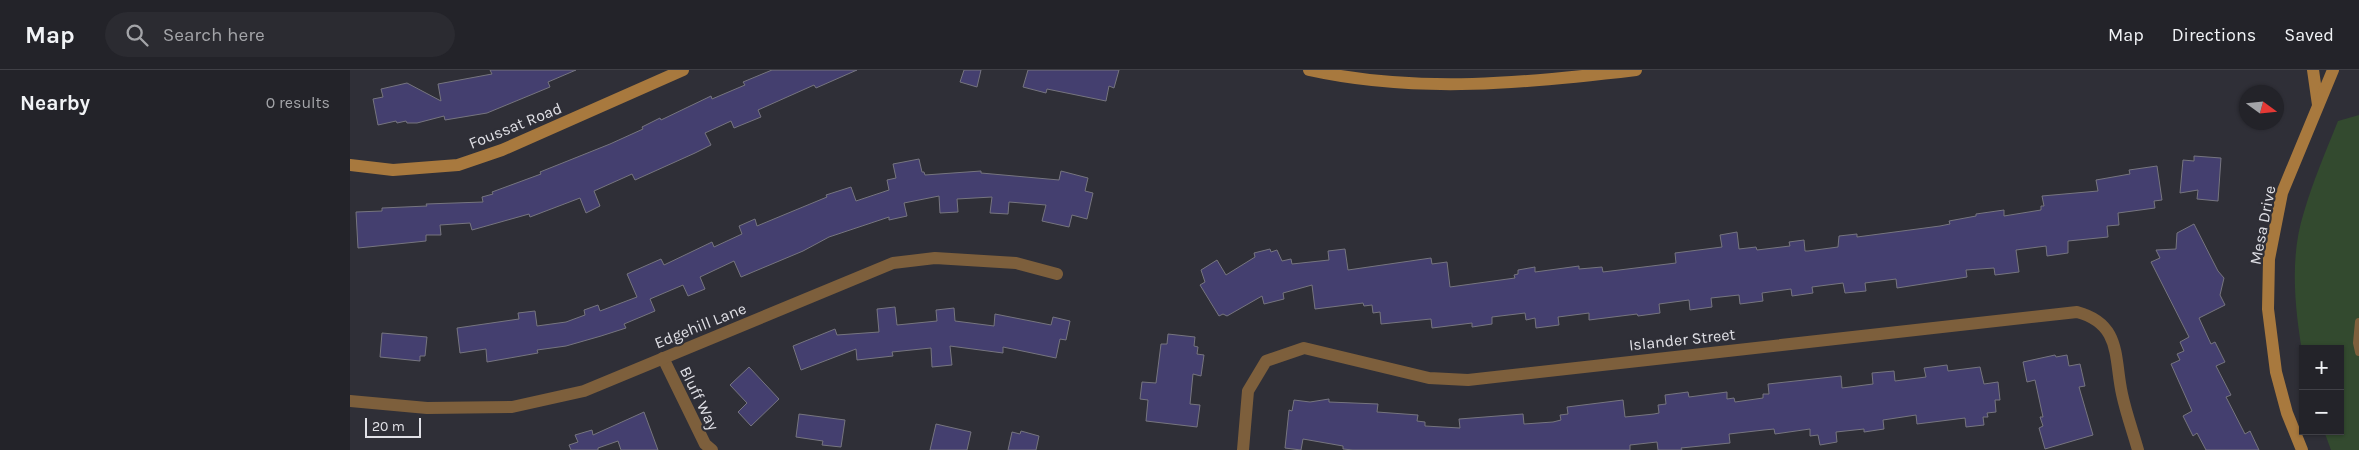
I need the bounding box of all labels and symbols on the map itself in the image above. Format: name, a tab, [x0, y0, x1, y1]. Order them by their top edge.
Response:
north arrow	[2239, 85, 2284, 130]
street label: Foussat Road	[466, 98, 564, 153]
street label: Mesa Drive	[2246, 184, 2279, 266]
street label: Edgehill Lane	[652, 298, 749, 352]
street label: Islander Street	[1628, 324, 1736, 355]
street label: Bluff Way	[676, 363, 723, 434]
scale bar	[365, 415, 421, 438]

